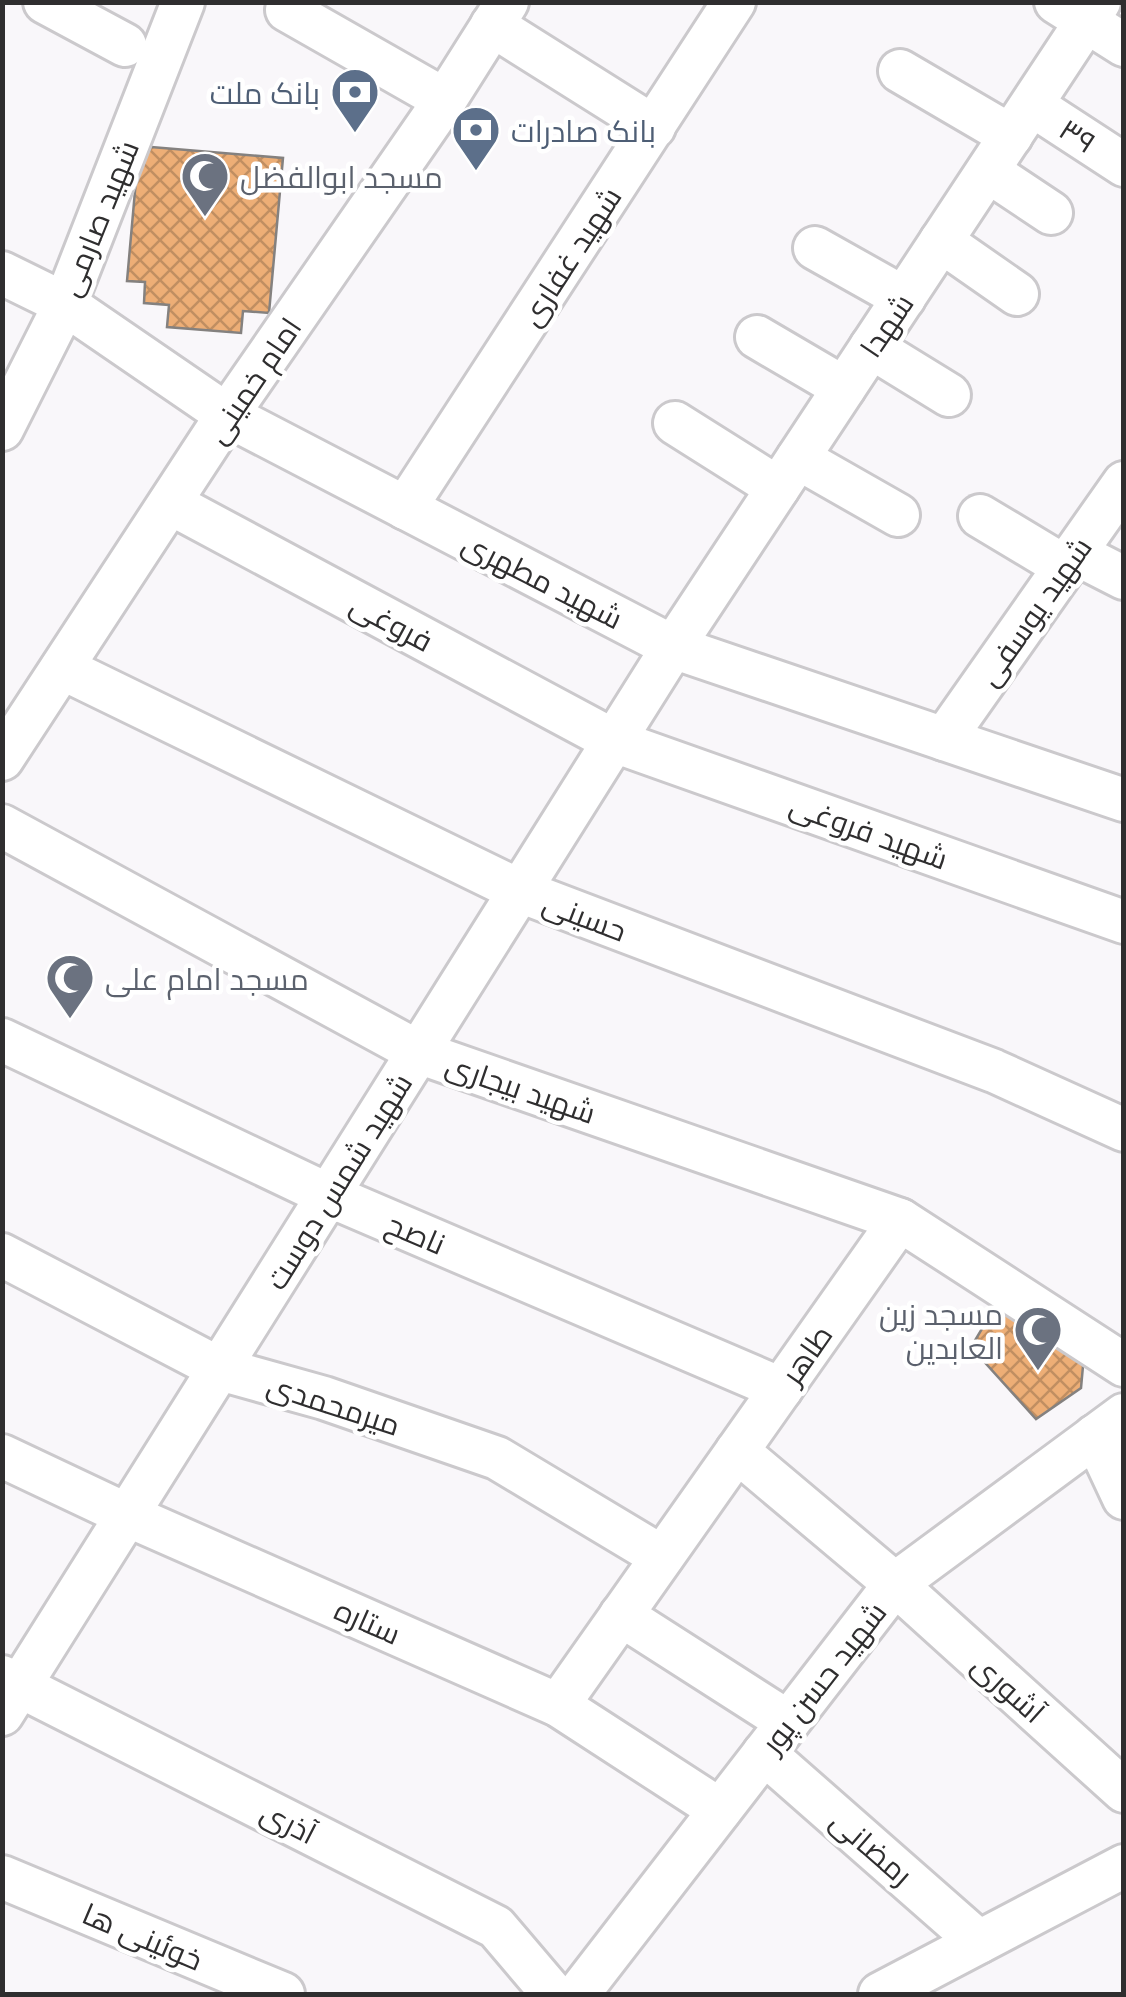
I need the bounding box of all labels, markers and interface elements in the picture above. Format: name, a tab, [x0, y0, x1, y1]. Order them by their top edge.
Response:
bank icon: بانک ملت	[329, 66, 381, 134]
place label: بانک ملت	[210, 73, 320, 112]
bank icon: بانک صادرات	[450, 104, 502, 172]
street label: ۳۹	[1052, 109, 1104, 161]
place label: بانک صادرات	[511, 111, 656, 150]
street label: شهید صارمی	[49, 134, 147, 302]
mosque icon: مسجد ابوالفضل	[179, 150, 231, 218]
place label: مسجد ابوالفضل	[240, 157, 443, 196]
street label: شهید غفاری	[511, 179, 629, 333]
street label: شهدا	[851, 286, 921, 364]
street label: امام خمینی	[197, 309, 311, 452]
street label: شهید مطهری	[456, 523, 630, 637]
street label: شهید یوسفی	[968, 529, 1100, 693]
street label: فروغی	[344, 584, 440, 660]
street label: شهید فروغی	[785, 784, 953, 878]
street label: حسینی	[538, 882, 632, 950]
mosque icon: مسجد امام علی	[44, 952, 96, 1020]
place label: مسجد امام علی	[105, 959, 309, 1000]
street label: شهید بیجاری	[441, 1044, 601, 1132]
street label: شهید شمس دوست	[256, 1065, 420, 1297]
street label: ناصح	[380, 1203, 451, 1265]
place label: مسجد زین العابدین	[879, 1294, 1003, 1367]
mosque icon: مسجد زین العابدین	[1012, 1304, 1064, 1372]
street label: طاهر	[771, 1317, 840, 1393]
street label: میرمحمدی	[263, 1364, 405, 1444]
street label: ستاره	[329, 1589, 407, 1653]
street label: شهید حسن پور	[750, 1593, 895, 1763]
street label: آشوری	[964, 1645, 1054, 1731]
street label: آذری	[255, 1792, 323, 1852]
street label: رمضانی	[823, 1801, 921, 1893]
street label: خوئینی ها	[77, 1893, 209, 1979]

